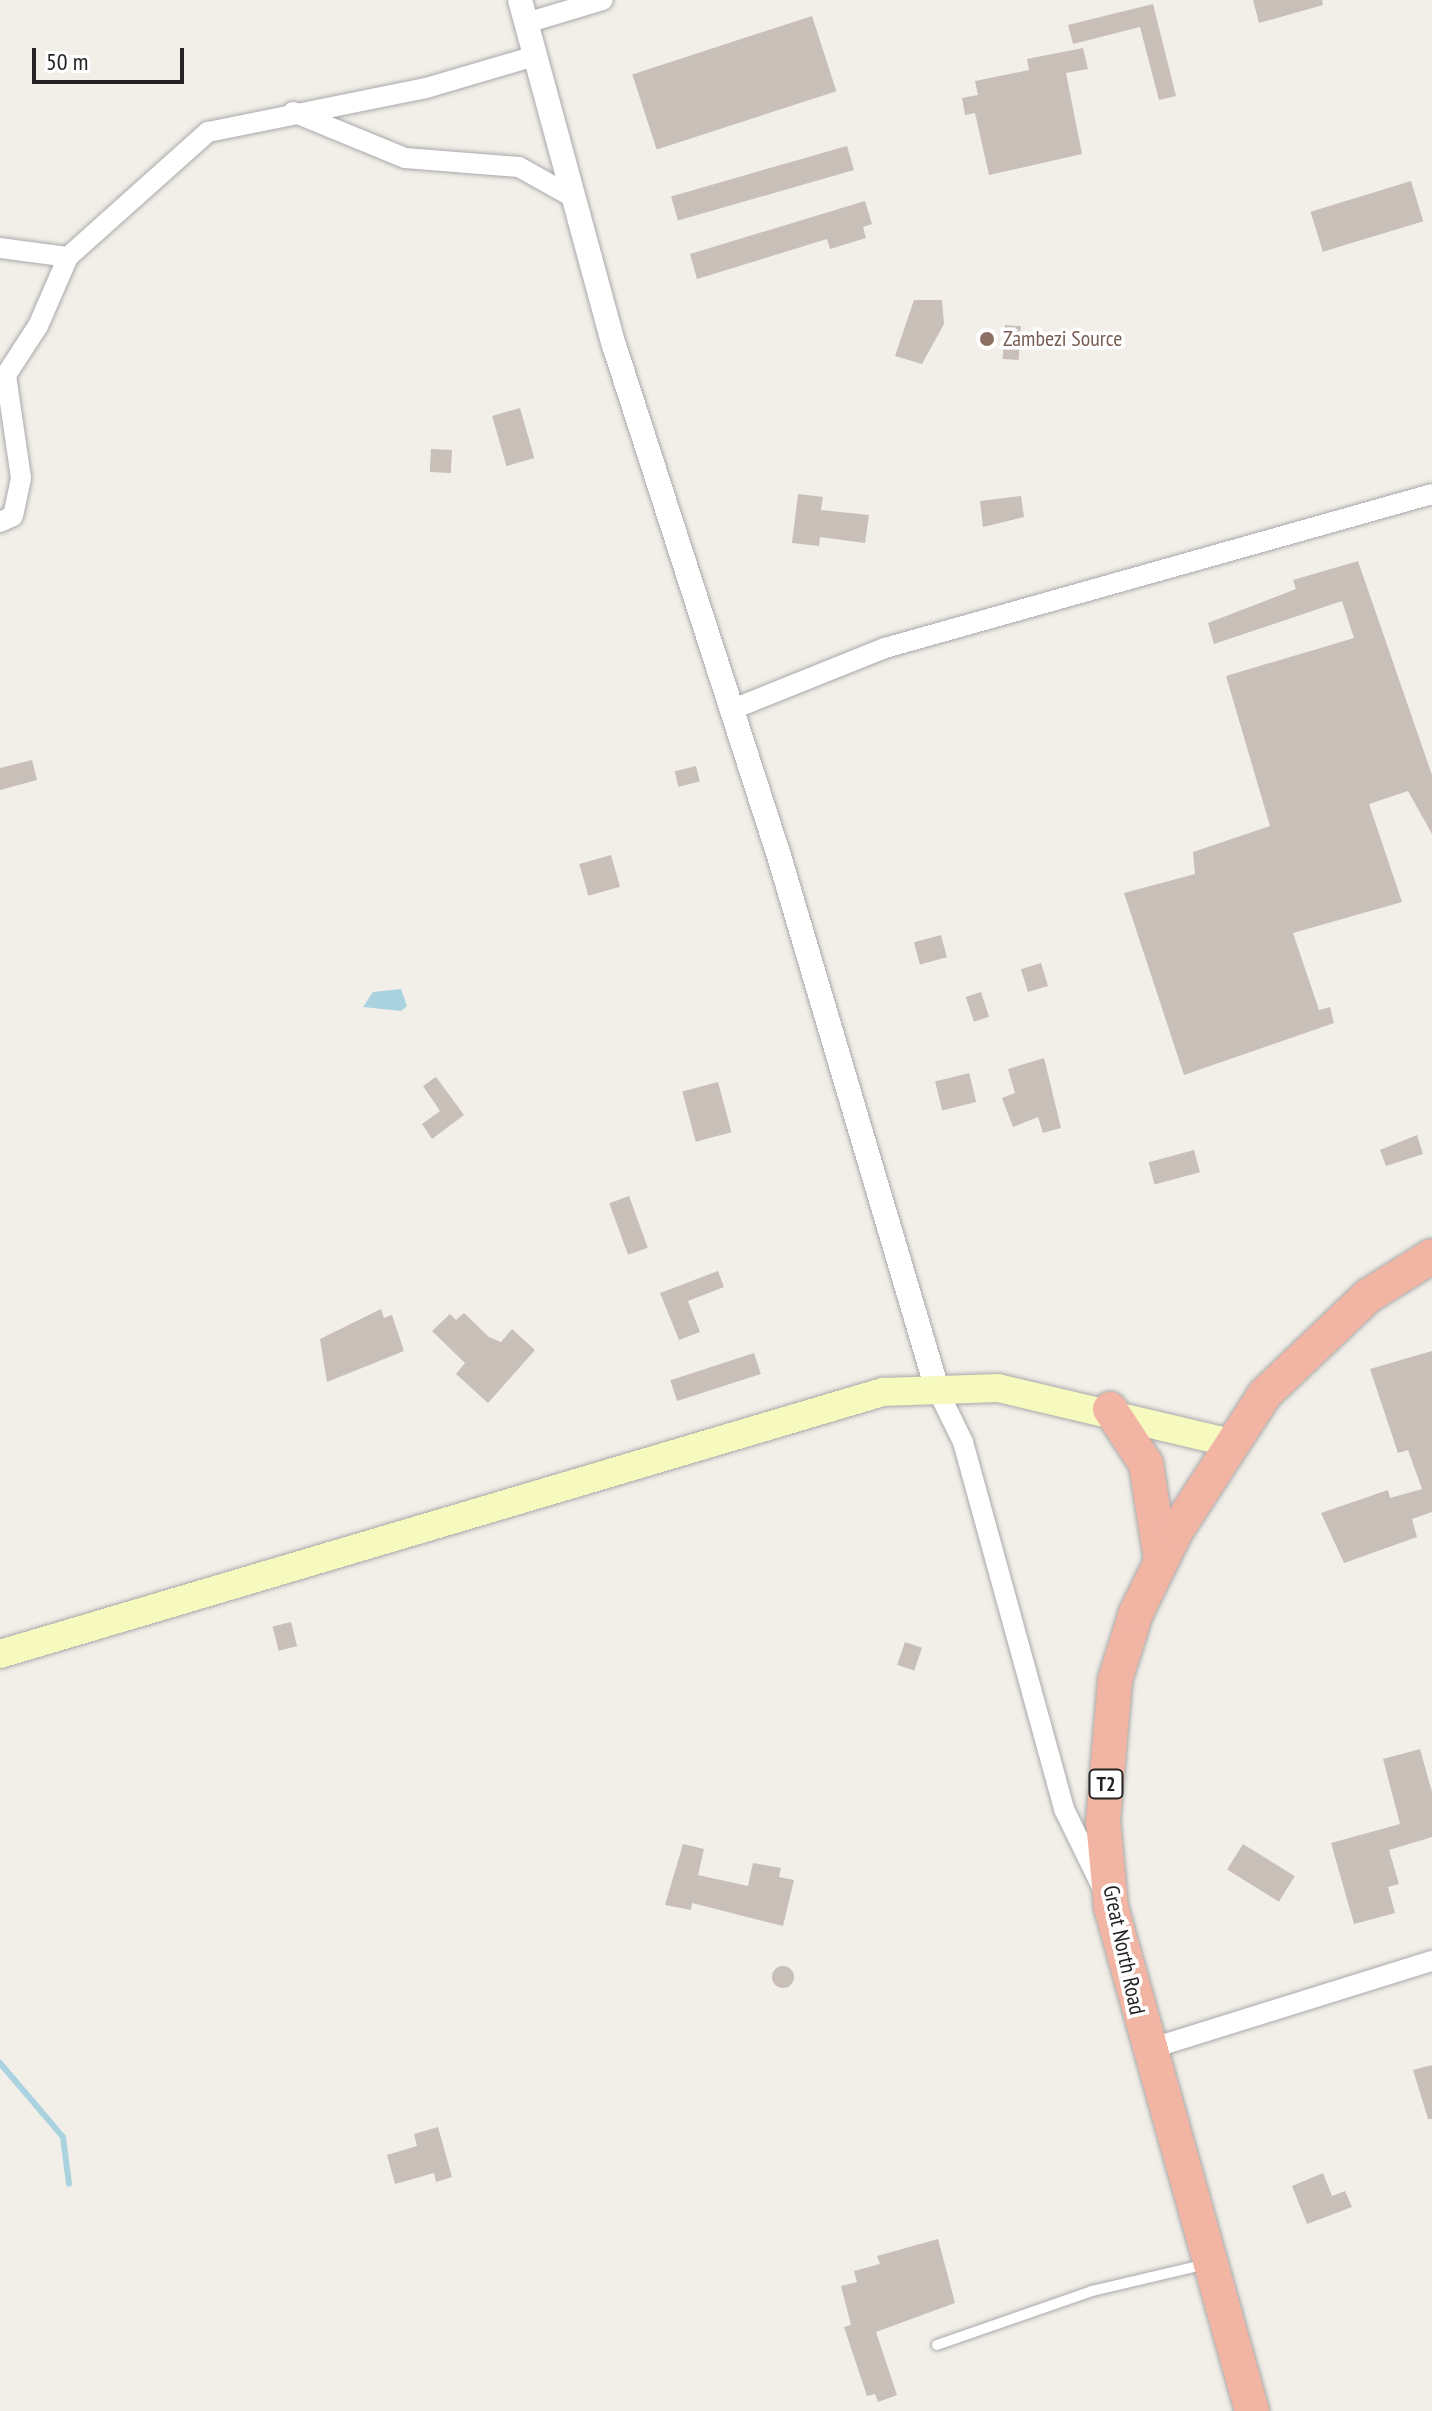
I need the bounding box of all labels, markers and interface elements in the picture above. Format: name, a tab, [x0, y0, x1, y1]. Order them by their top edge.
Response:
scale bar	[36, 32, 188, 82]
text: 50 m	[46, 46, 88, 77]
place label: Zambezi Source	[1003, 326, 1122, 352]
marker: Zambezi Source	[978, 330, 996, 348]
road number: T2	[1088, 1768, 1124, 1800]
street label: Great North Road	[1097, 1883, 1151, 2017]

